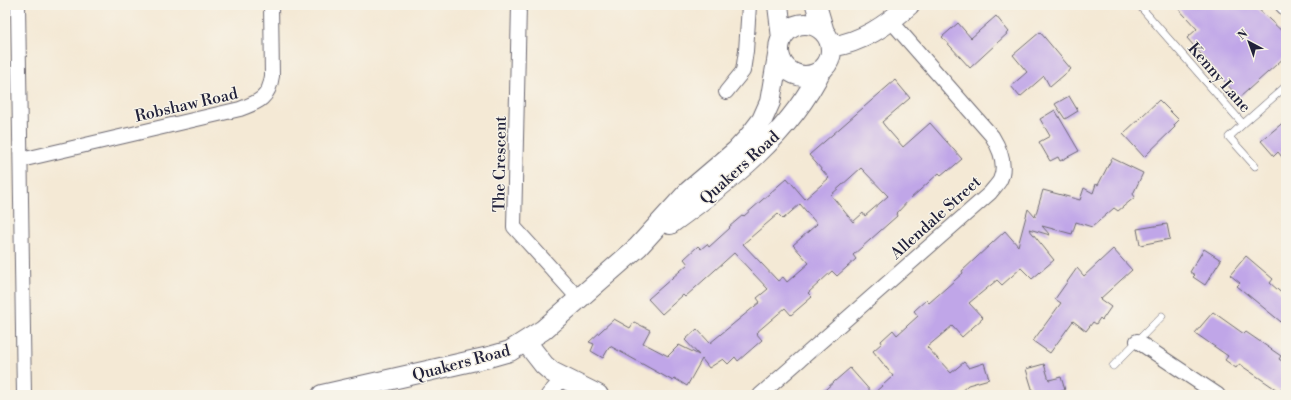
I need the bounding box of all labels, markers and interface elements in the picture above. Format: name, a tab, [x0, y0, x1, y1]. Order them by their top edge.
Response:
north arrow	[1229, 22, 1269, 62]
text: N	[1235, 27, 1251, 43]
street label: Kenny Lane	[1183, 39, 1255, 117]
street label: Robshaw Road	[133, 83, 240, 127]
street label: The Crescent	[489, 115, 511, 212]
street label: Quakers Road	[696, 127, 784, 209]
street label: Allendale Street	[886, 172, 985, 264]
street label: Quakers Road	[410, 340, 512, 386]

